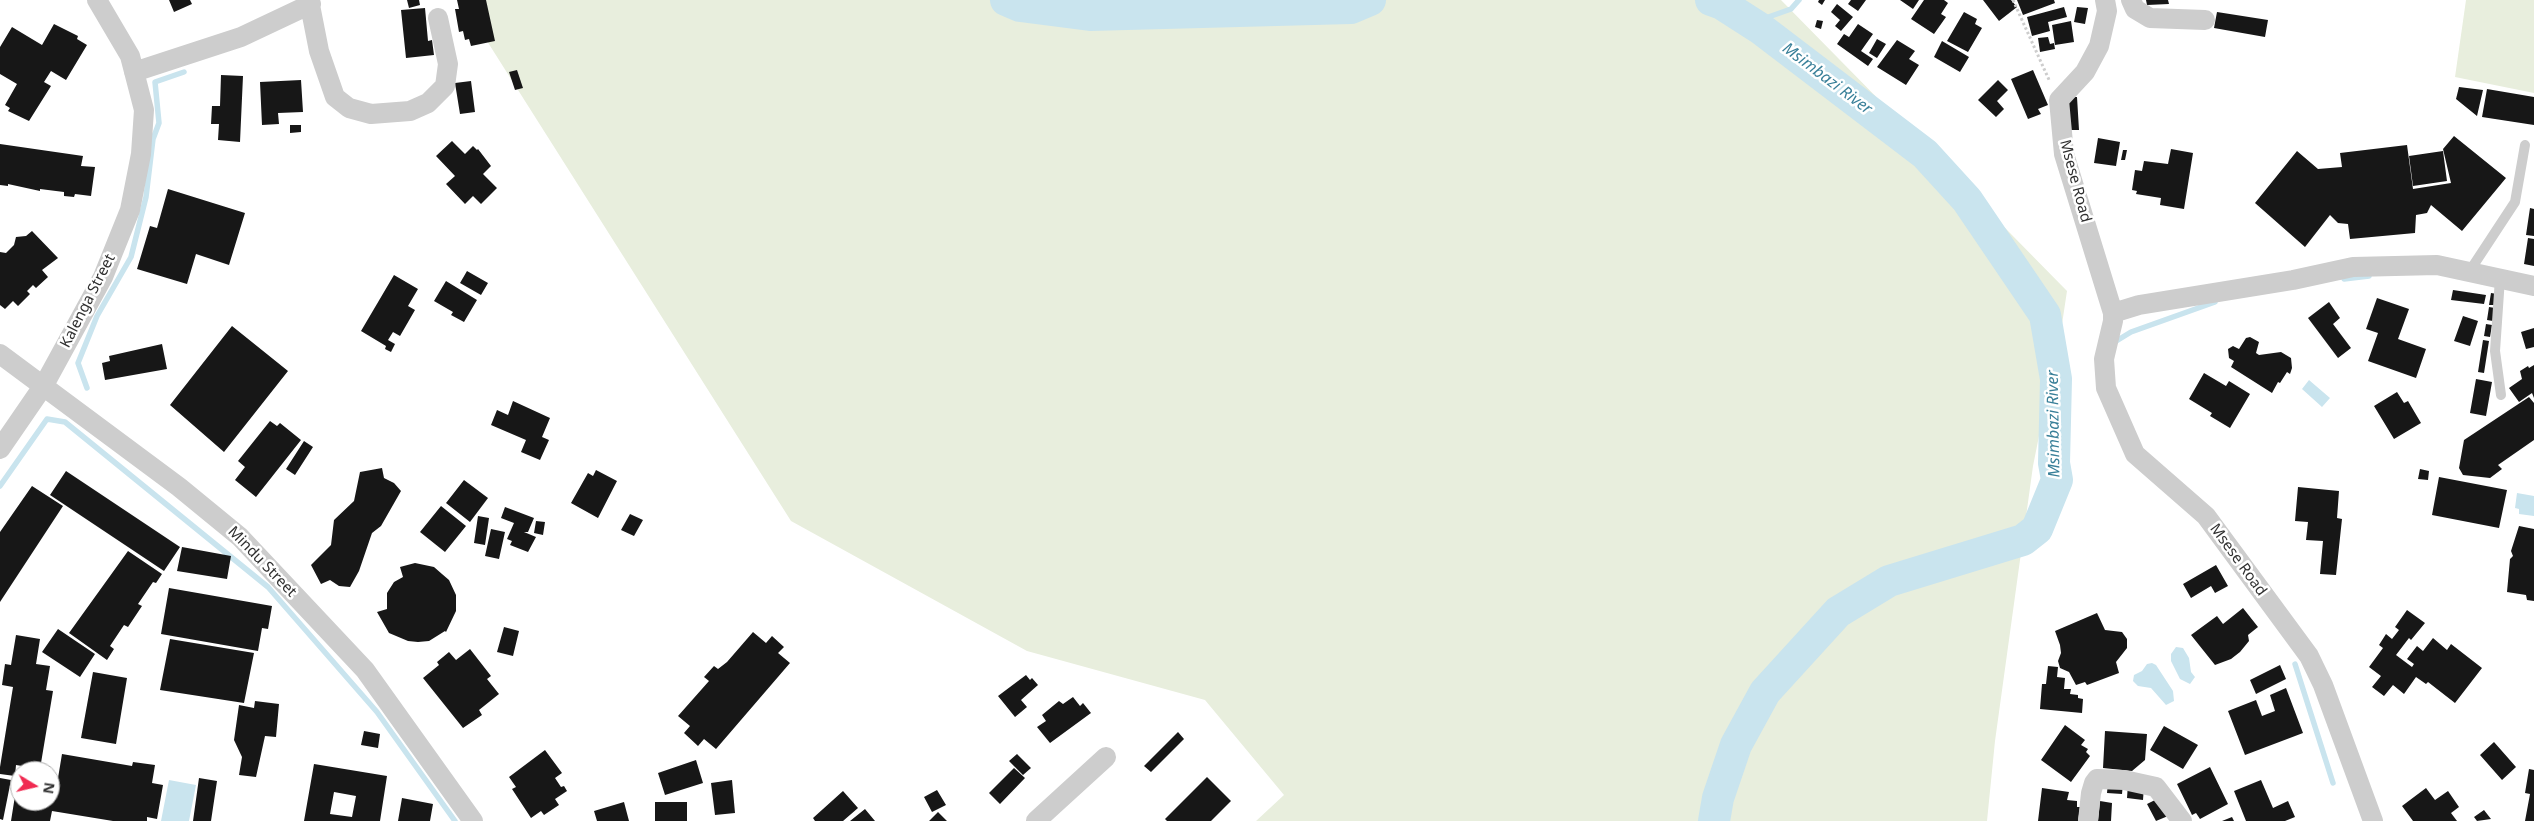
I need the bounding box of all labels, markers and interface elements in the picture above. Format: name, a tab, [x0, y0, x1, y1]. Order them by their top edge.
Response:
water label: Msimbazi River	[1778, 39, 1876, 119]
street label: Msese Road	[2055, 138, 2095, 224]
street label: Kalenga Street	[57, 251, 119, 351]
water label: Msimbazi River	[2043, 370, 2065, 478]
street label: Msese Road	[2206, 520, 2270, 600]
street label: Mindu Street	[224, 523, 300, 601]
north arrow	[10, 761, 60, 811]
text: N	[39, 781, 60, 795]

